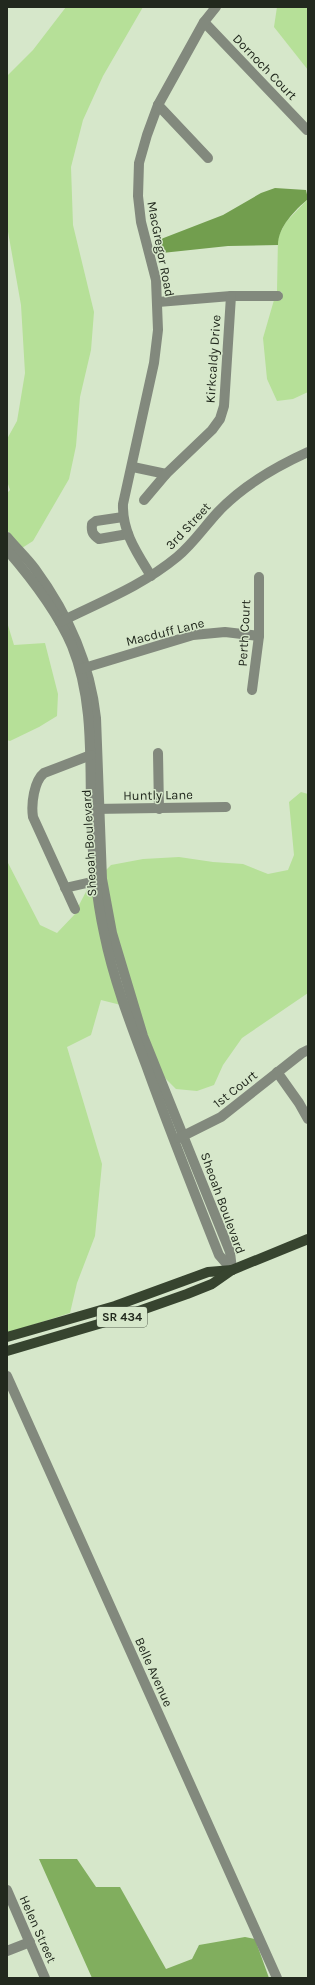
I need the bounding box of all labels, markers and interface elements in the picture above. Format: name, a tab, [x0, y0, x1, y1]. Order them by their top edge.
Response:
street label: Dornoch Court	[230, 31, 300, 103]
street label: MacGregor Road	[144, 200, 178, 298]
street label: Kirkcaldy Drive	[202, 314, 224, 404]
street label: 3rd Street	[162, 499, 214, 553]
street label: Perth Court	[235, 599, 253, 667]
street label: Macduff Lane	[124, 615, 206, 649]
street label: Huntly Lane	[123, 787, 193, 803]
street label: Sheoah Boulevard	[79, 789, 99, 897]
street label: 1st Court	[210, 1067, 260, 1111]
street label: Sheoah Boulevard	[198, 1150, 248, 1256]
road number: SR 434	[97, 1307, 147, 1327]
street label: Belle Avenue	[132, 1635, 176, 1709]
street label: Helen Street	[16, 1893, 60, 1965]

